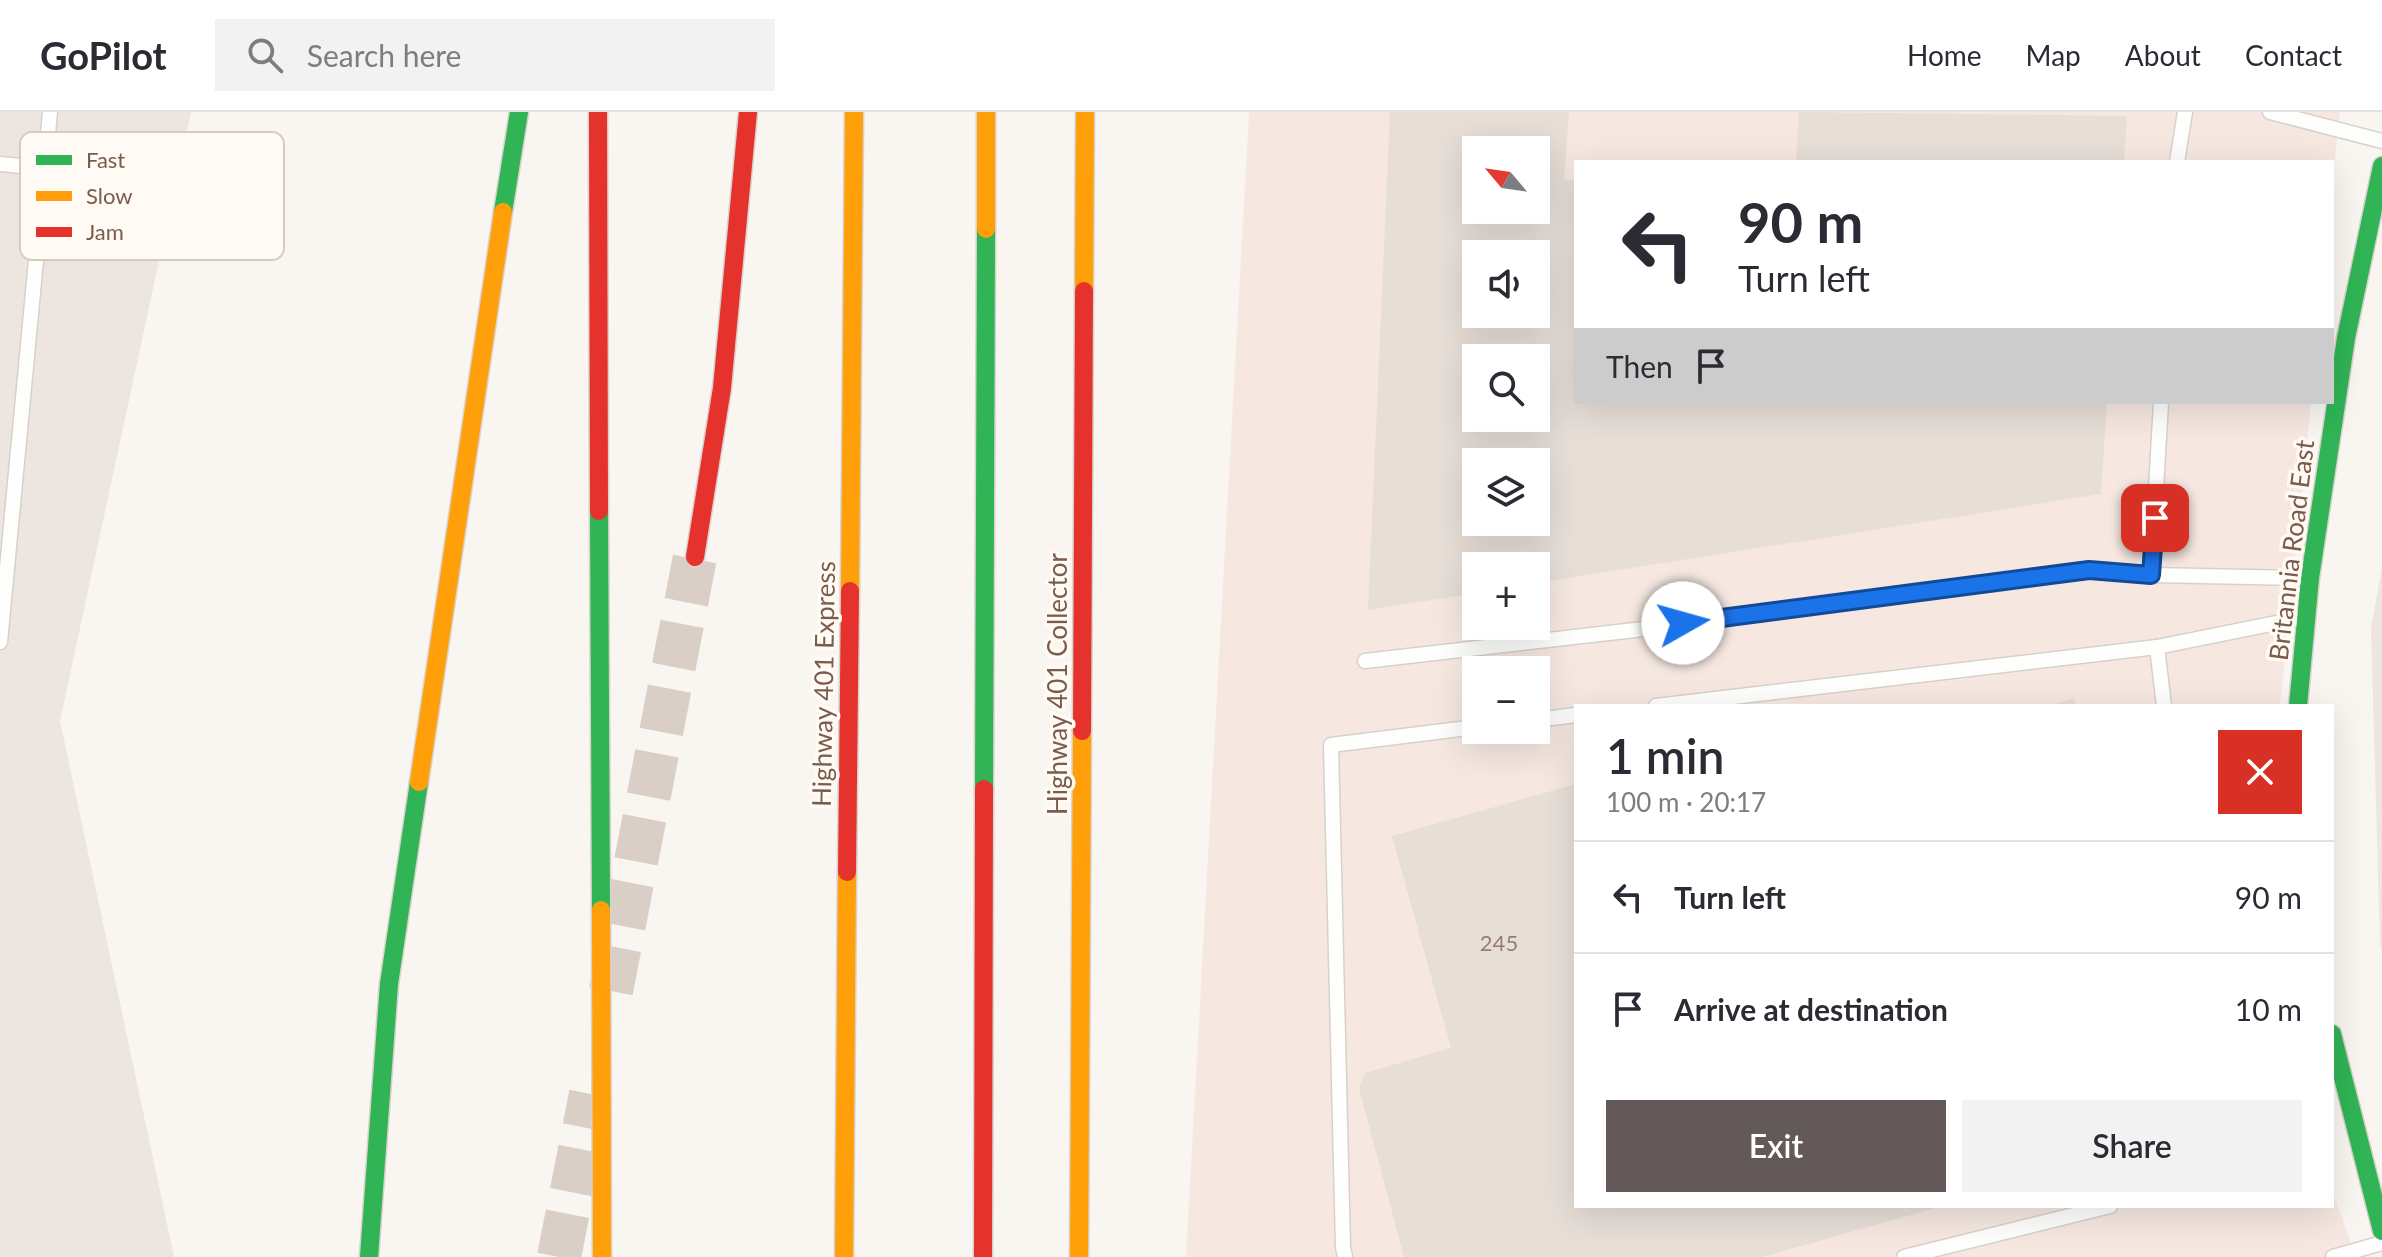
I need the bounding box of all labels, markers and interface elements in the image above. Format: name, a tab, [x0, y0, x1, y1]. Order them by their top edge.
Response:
search box	[215, 19, 775, 91]
text: GoPilot	[40, 32, 167, 78]
icon: search	[243, 33, 287, 77]
text: Search here	[307, 37, 461, 73]
text: Home	[1907, 38, 1982, 72]
text: Map	[2026, 38, 2081, 72]
text: About	[2125, 38, 2201, 72]
text: Contact	[2245, 38, 2342, 72]
legend	[20, 132, 284, 260]
north arrow	[1462, 136, 1550, 224]
map controls	[1462, 136, 1550, 744]
text: Fast	[86, 146, 125, 173]
text: Slow	[86, 182, 133, 209]
text: 90 m	[1738, 188, 1863, 255]
icon: left	[1606, 192, 1710, 296]
text: Jam	[86, 218, 124, 245]
button: sound	[1462, 240, 1550, 328]
text: Turn left	[1738, 256, 1870, 300]
button: search	[1462, 344, 1550, 432]
icon: arrive	[1689, 344, 1733, 388]
text: Then	[1606, 348, 1673, 384]
street label: Britannia Road East	[2262, 437, 2320, 662]
button: layers	[1462, 448, 1550, 536]
pin	[2121, 484, 2189, 552]
icon: arrive	[2133, 496, 2177, 540]
button: +	[1462, 552, 1550, 640]
street label: Highway 401 Collector	[1041, 553, 1073, 815]
street label: Highway 401 Express	[805, 561, 841, 807]
position arrow	[1641, 581, 1725, 665]
button: −	[1462, 656, 1550, 744]
text: 1 min	[1606, 727, 1724, 784]
button: close	[2218, 730, 2302, 814]
text: 100 m · 20:17	[1606, 786, 1766, 818]
icon: left	[1606, 875, 1650, 919]
text: Turn left	[1674, 879, 1786, 915]
text: 90 m	[2235, 879, 2302, 915]
house number: 245	[1480, 929, 1518, 956]
icon: arrive	[1606, 987, 1650, 1031]
text: Arrive at destination	[1674, 991, 1948, 1027]
text: 10 m	[2235, 991, 2302, 1027]
button: Exit	[1606, 1100, 1946, 1192]
button: Share	[1962, 1100, 2302, 1192]

